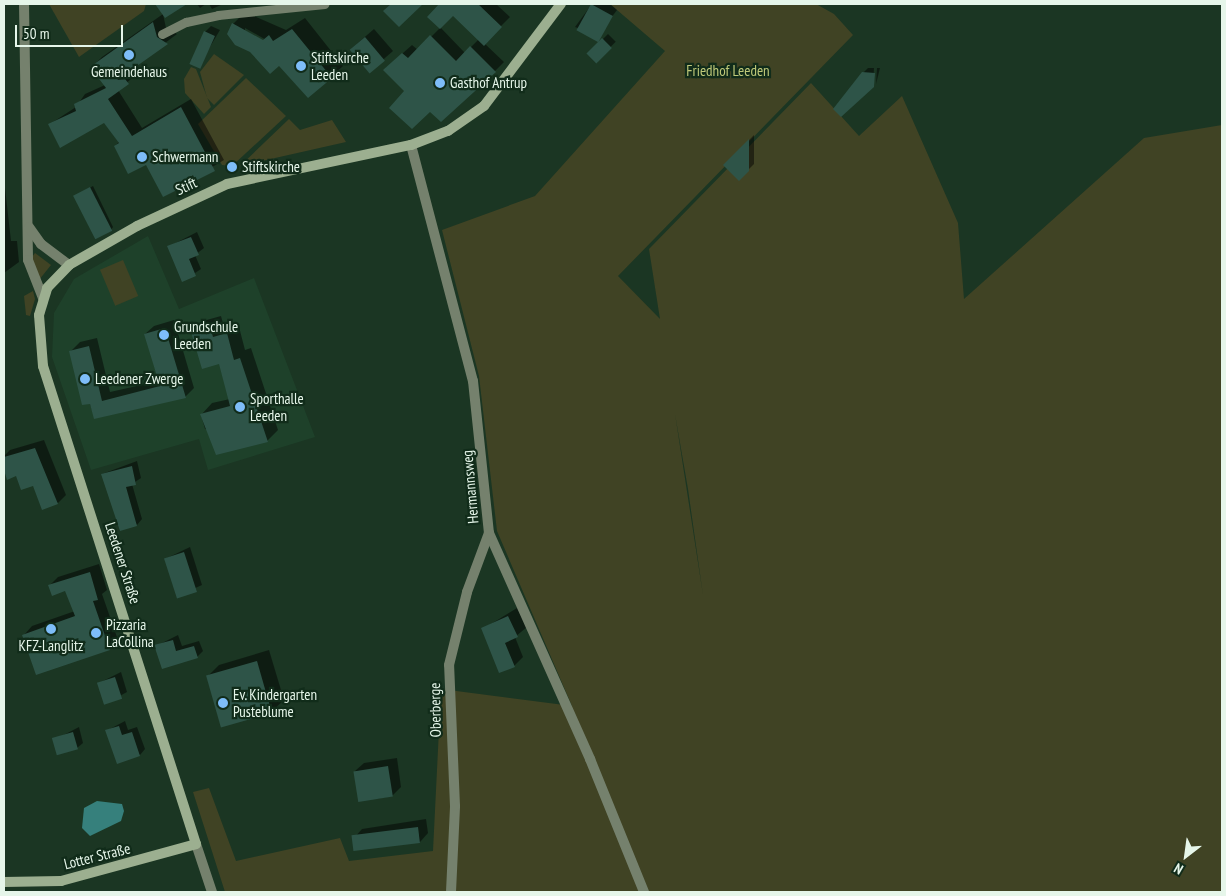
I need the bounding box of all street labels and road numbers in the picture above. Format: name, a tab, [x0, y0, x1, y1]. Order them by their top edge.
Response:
street label: Stift	[172, 173, 200, 199]
street label: Hermannsweg	[458, 450, 482, 524]
street label: Leedener Straße	[101, 520, 145, 606]
street label: Oberberge	[426, 683, 444, 737]
street label: Lotter Straße	[62, 839, 132, 873]

